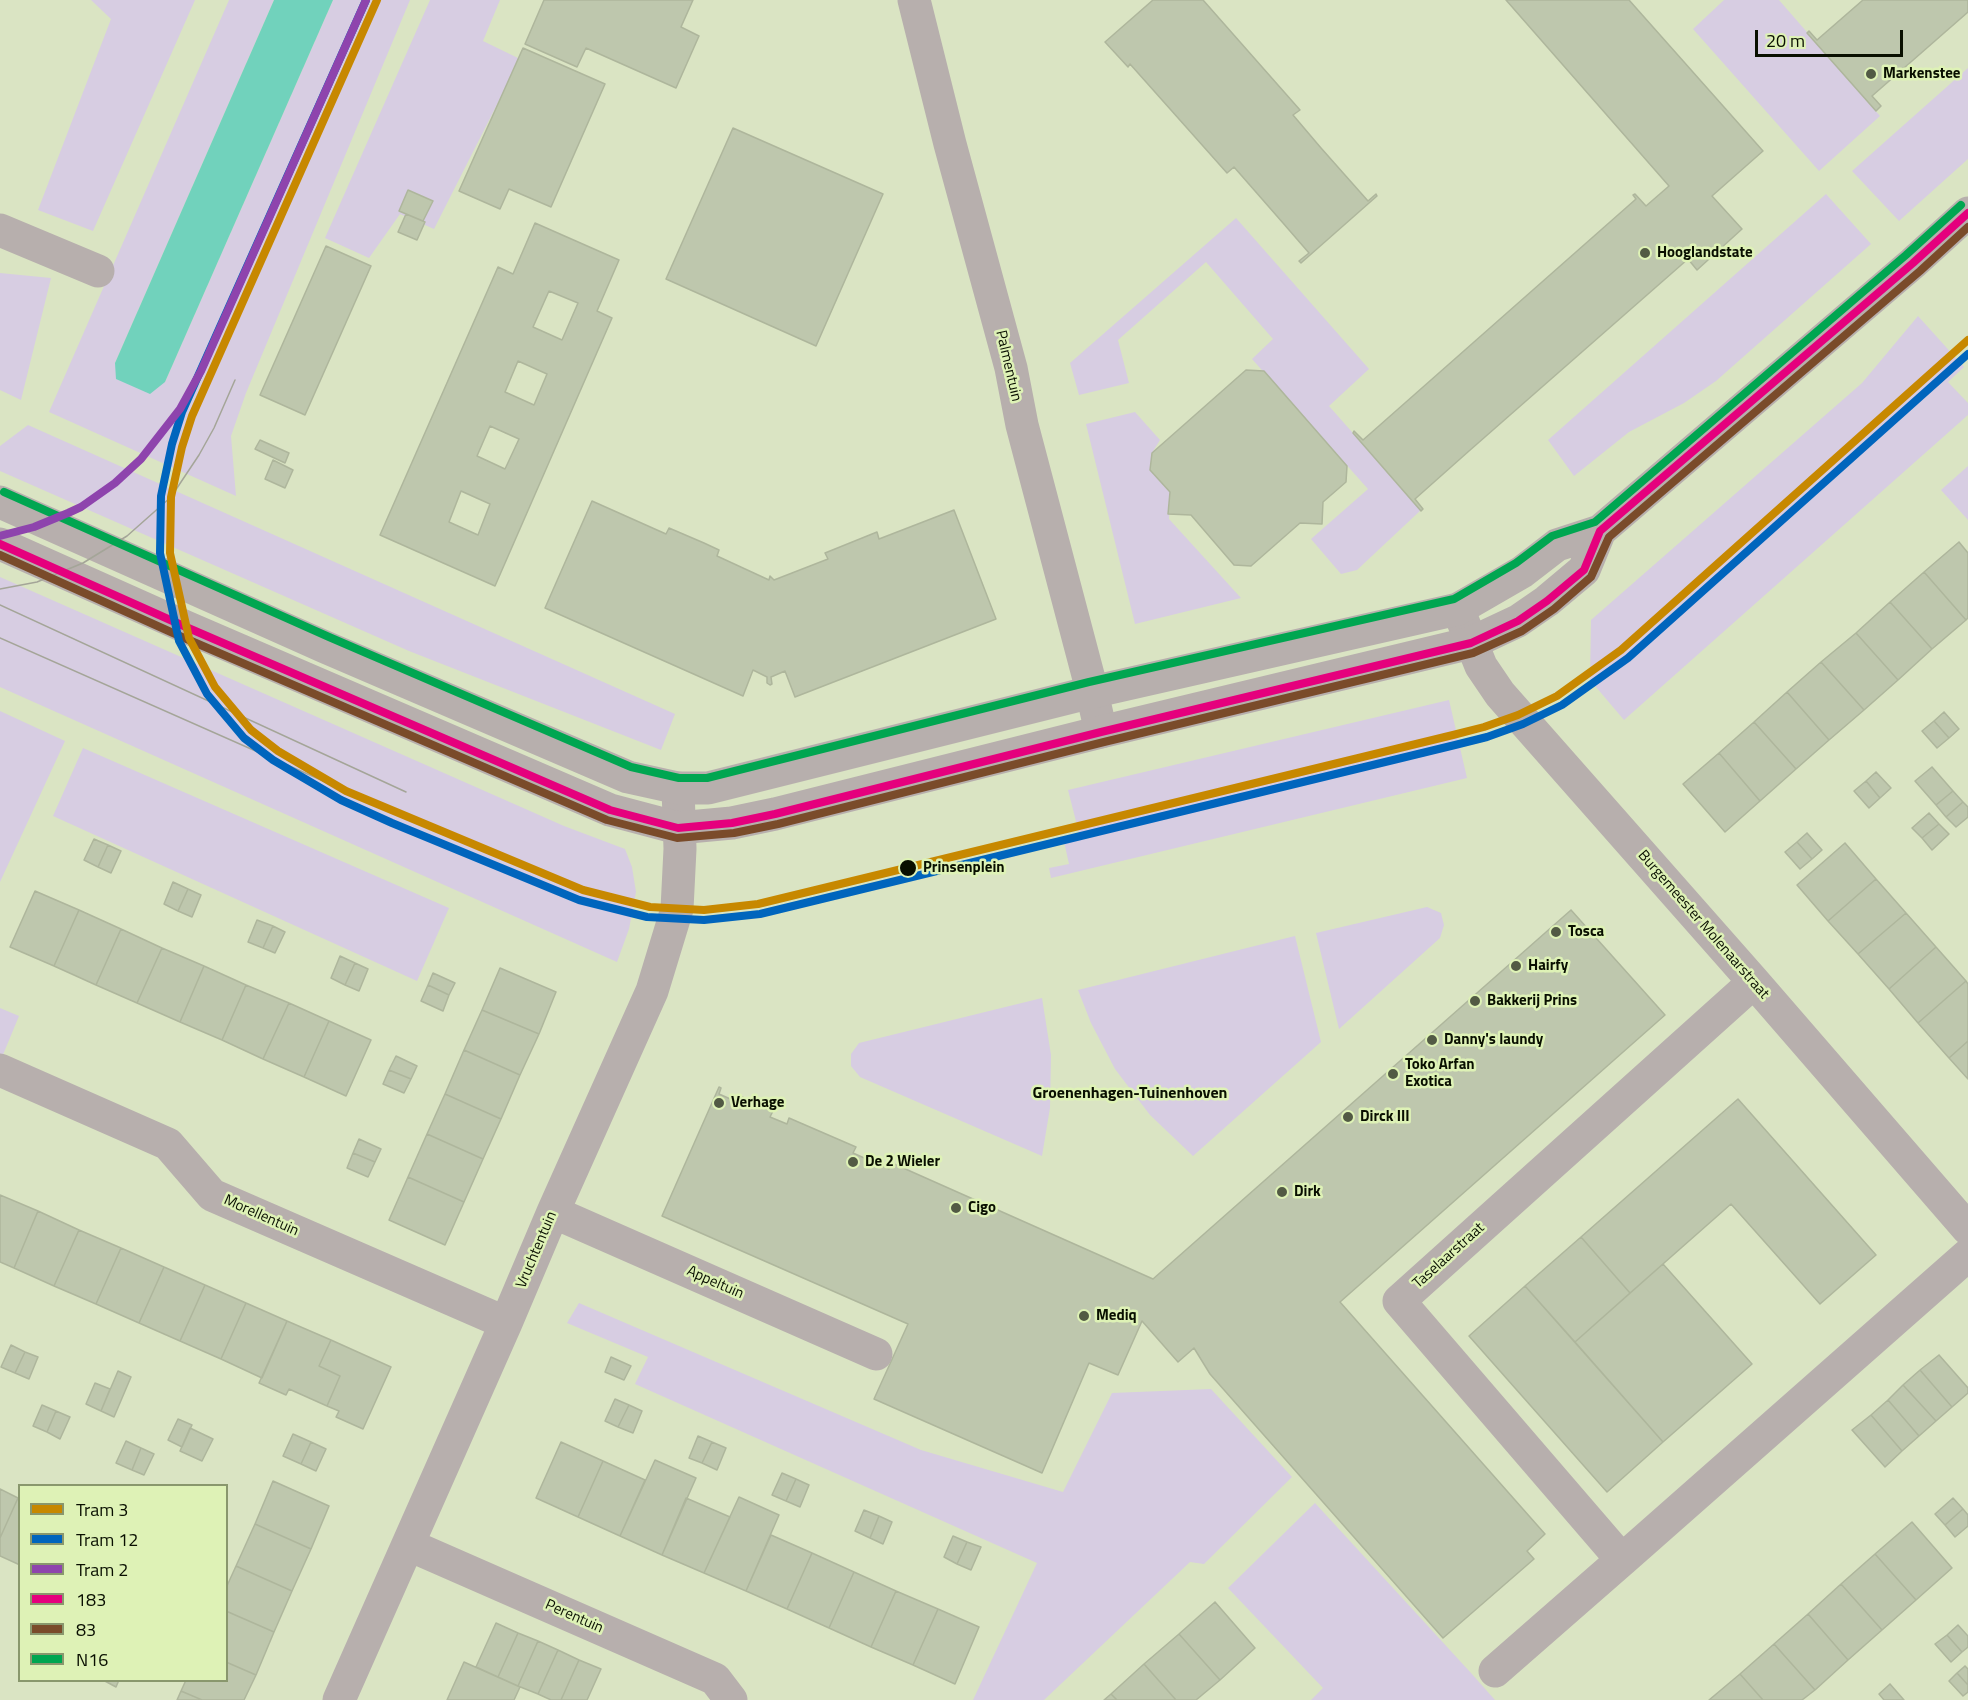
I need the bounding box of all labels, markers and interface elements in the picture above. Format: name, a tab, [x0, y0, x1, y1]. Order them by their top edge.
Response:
scale bar	[1758, 18, 1906, 56]
text: 20 m	[1766, 27, 1805, 54]
place label: Markenstee	[1883, 65, 1960, 83]
marker: Markenstee	[1864, 67, 1878, 81]
place label: Hooglandstate	[1657, 244, 1753, 262]
marker: Hooglandstate	[1638, 246, 1652, 260]
street label: Palmentuin	[991, 329, 1025, 403]
street label: Burgemeester Molenaarstraat	[1634, 847, 1772, 1003]
marker: Prinsenplein	[898, 858, 918, 878]
place label: Prinsenplein	[923, 859, 1005, 877]
place label: Tosca	[1568, 923, 1604, 941]
marker: Tosca	[1549, 925, 1563, 939]
place label: Hairfy	[1528, 957, 1568, 975]
marker: Hairfy	[1509, 959, 1523, 973]
place label: Bakkerij Prins	[1487, 992, 1577, 1010]
marker: Bakkerij Prins	[1468, 994, 1482, 1008]
place label: Danny's laundy	[1444, 1031, 1543, 1049]
marker: Danny's laundy	[1425, 1033, 1439, 1047]
place label: Toko Arfan Exotica	[1405, 1056, 1475, 1091]
marker: Toko Arfan Exotica	[1386, 1067, 1400, 1081]
district label: Groenenhagen-Tuinenhoven	[1033, 1084, 1227, 1104]
place label: Verhage	[731, 1094, 784, 1112]
marker: Verhage	[712, 1096, 726, 1110]
place label: Dirck III	[1360, 1108, 1410, 1126]
marker: Dirck III	[1341, 1110, 1355, 1124]
place label: De 2 Wieler	[865, 1153, 940, 1171]
marker: De 2 Wieler	[846, 1155, 860, 1169]
place label: Dirk	[1294, 1183, 1321, 1201]
marker: Dirk	[1275, 1185, 1289, 1199]
street label: Morellentuin	[221, 1191, 301, 1241]
place label: Cigo	[968, 1199, 996, 1217]
marker: Cigo	[949, 1201, 963, 1215]
street label: Vruchtentuin	[513, 1209, 561, 1291]
street label: Taselaarstraat	[1410, 1219, 1488, 1293]
street label: Appeltuin	[684, 1263, 746, 1303]
place label: Mediq	[1096, 1307, 1137, 1325]
marker: Mediq	[1077, 1309, 1091, 1323]
legend	[18, 1484, 228, 1682]
text: Tram 3	[76, 1496, 128, 1523]
text: Tram 12	[76, 1526, 138, 1553]
text: Tram 2	[76, 1556, 128, 1583]
text: 183	[76, 1586, 106, 1613]
street label: Perentuin	[542, 1596, 606, 1638]
text: 83	[76, 1616, 96, 1643]
text: N16	[76, 1646, 108, 1673]

